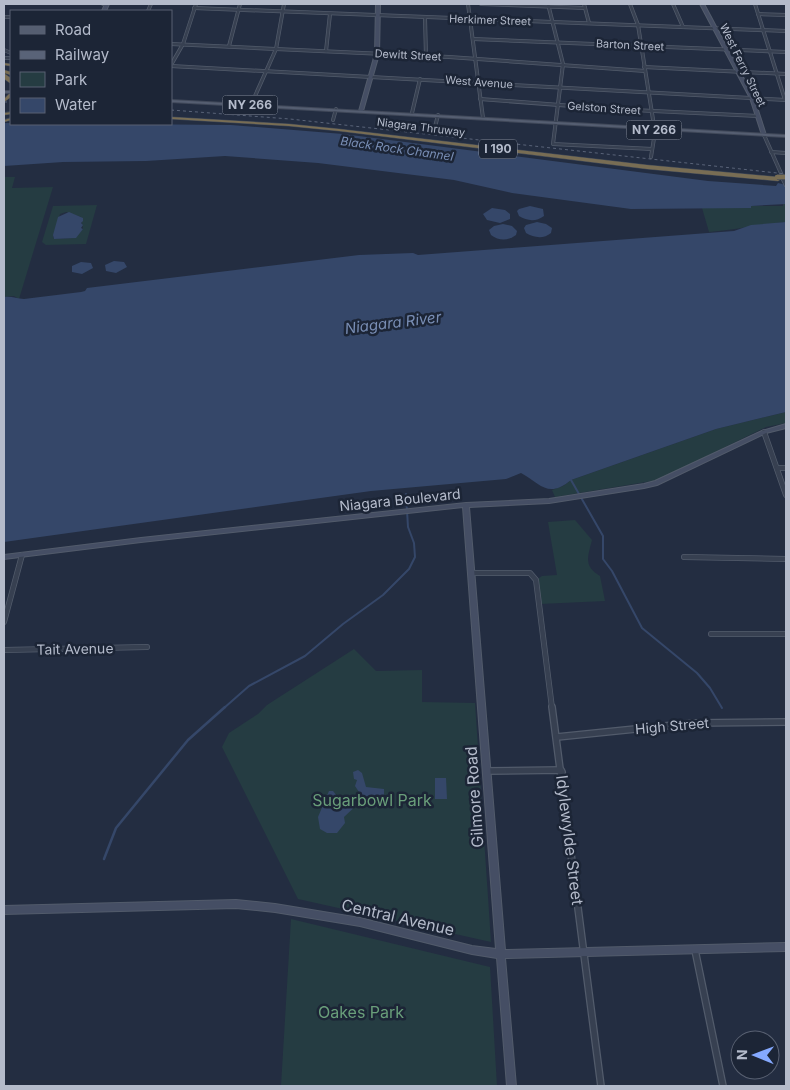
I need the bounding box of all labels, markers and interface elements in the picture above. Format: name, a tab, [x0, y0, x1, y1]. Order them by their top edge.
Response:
legend	[10, 10, 172, 125]
street label: Herkimer Street	[449, 12, 532, 28]
text: Road	[55, 20, 91, 39]
street label: West Ferry Street	[717, 21, 769, 109]
street label: Barton Street	[595, 36, 665, 54]
text: Railway	[55, 45, 110, 64]
street label: Dewitt Street	[374, 46, 442, 64]
text: Park	[55, 70, 88, 89]
street label: West Avenue	[445, 73, 513, 91]
text: Water	[55, 95, 97, 114]
road number: NY 266	[222, 96, 278, 114]
street label: Gelston Street	[567, 98, 642, 118]
street label: Niagara Thruway	[376, 115, 466, 139]
road number: NY 266	[626, 120, 682, 140]
water label: Black Rock Channel	[340, 133, 455, 164]
road number: I 190	[479, 140, 517, 158]
water label: Niagara River	[344, 307, 443, 338]
street label: Niagara Boulevard	[339, 485, 461, 514]
street label: Tait Avenue	[36, 639, 114, 658]
street label: High Street	[634, 714, 710, 737]
street label: Gilmore Road	[460, 746, 488, 848]
street label: Idylewylde Street	[552, 774, 588, 906]
park label: Sugarbowl Park	[312, 790, 432, 810]
street label: Central Avenue	[340, 894, 456, 940]
park label: Oakes Park	[318, 1002, 404, 1022]
north arrow	[730, 1030, 780, 1080]
text: N	[733, 1049, 750, 1060]

